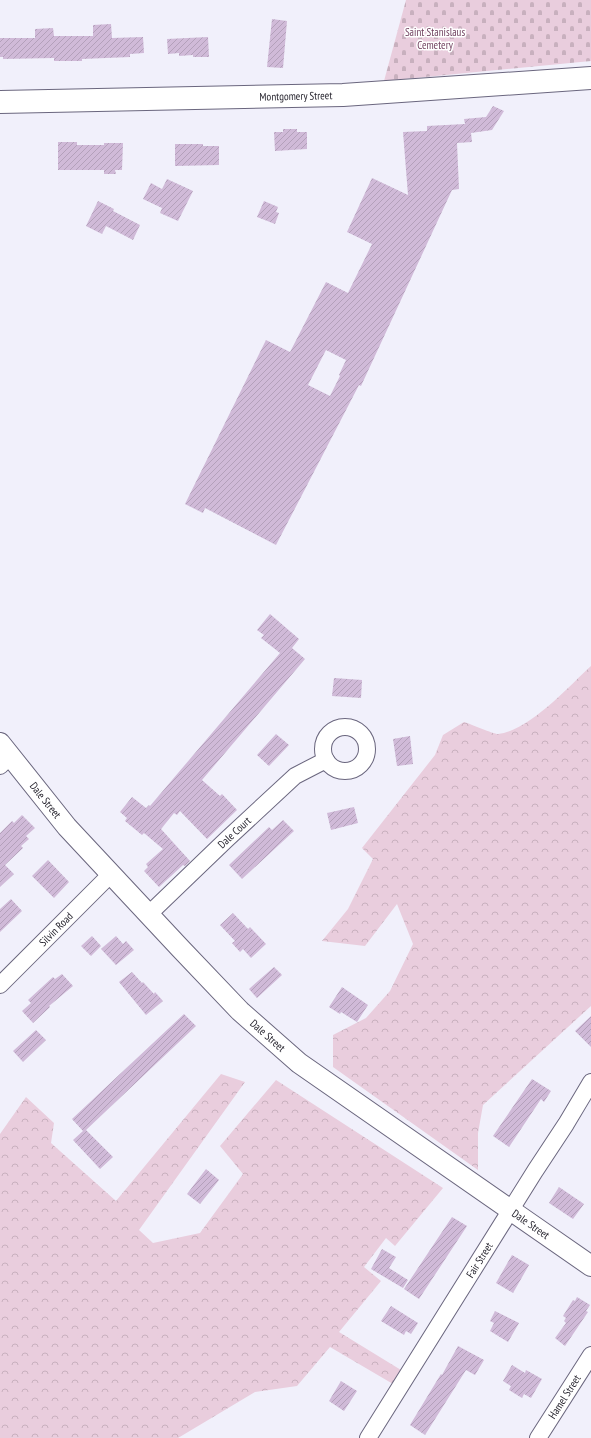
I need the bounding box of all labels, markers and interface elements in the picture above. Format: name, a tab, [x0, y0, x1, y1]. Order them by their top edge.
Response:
park label: Saint Stanislaus Cemetery	[405, 25, 465, 52]
street label: Montgomery Street	[259, 88, 332, 104]
street label: Dale Street	[27, 779, 64, 821]
street label: Dale Court	[215, 814, 254, 851]
street label: Silvin Road	[36, 909, 76, 949]
street label: Dale Street	[247, 1016, 288, 1055]
street label: Dale Street	[509, 1206, 552, 1242]
street label: Fair Street	[463, 1239, 496, 1280]
street label: Hamel Street	[545, 1372, 584, 1421]

